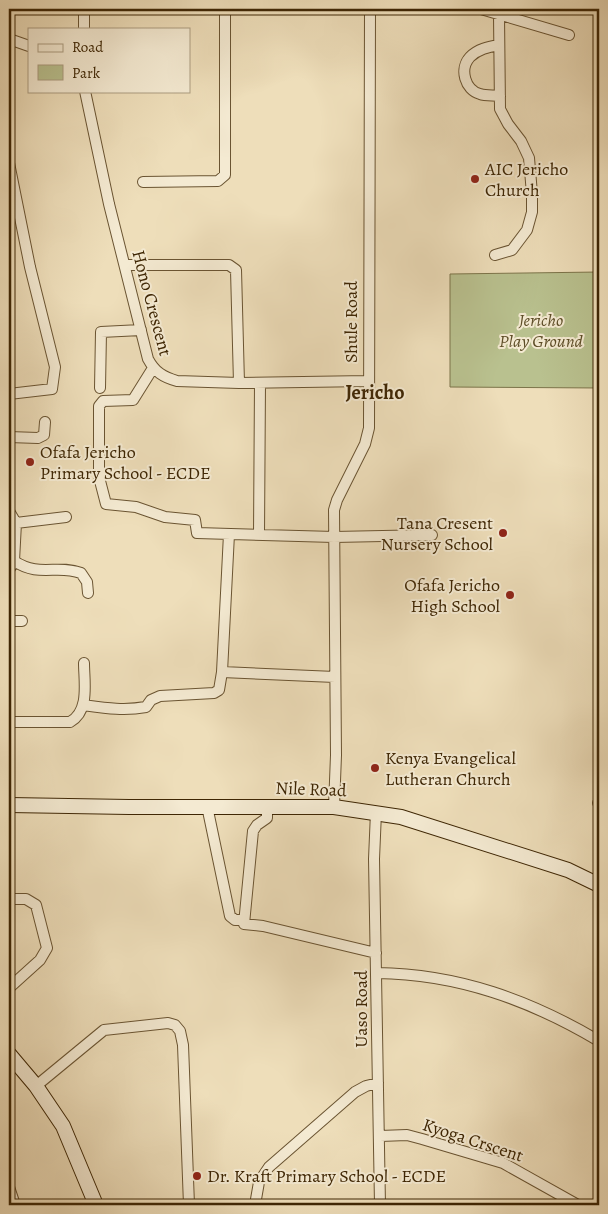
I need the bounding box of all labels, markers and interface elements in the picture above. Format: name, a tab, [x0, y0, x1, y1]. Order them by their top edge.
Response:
legend	[28, 28, 190, 92]
text: Road	[72, 37, 104, 57]
text: Park	[72, 63, 101, 83]
place label: AIC Jericho Church	[484, 157, 568, 202]
marker: AIC Jericho Church	[469, 173, 481, 185]
street label: Hono Crescent	[126, 247, 178, 359]
street label: Shule Road	[339, 281, 363, 363]
park label: Jericho Play Ground	[499, 308, 584, 353]
district label: Jericho	[345, 379, 405, 406]
place label: Ofafa Jericho Primary School - ECDE	[40, 440, 211, 485]
marker: Ofafa Jericho Primary School - ECDE	[24, 456, 36, 468]
place label: Tana Cresent Nursery School	[381, 511, 494, 556]
marker: Tana Cresent Nursery School	[497, 527, 509, 539]
place label: Ofafa Jericho High School	[404, 573, 501, 618]
marker: Ofafa Jericho High School	[504, 589, 516, 601]
place label: Kenya Evangelical Lutheran Church	[385, 746, 517, 791]
marker: Kenya Evangelical Lutheran Church	[369, 762, 381, 774]
street label: Nile Road	[275, 776, 347, 802]
street label: Uaso Road	[349, 970, 373, 1048]
street label: Kyoga Crscent	[420, 1112, 526, 1168]
place label: Dr. Kraft Primary School - ECDE	[207, 1164, 446, 1188]
marker: Dr. Kraft Primary School - ECDE	[191, 1170, 203, 1182]

